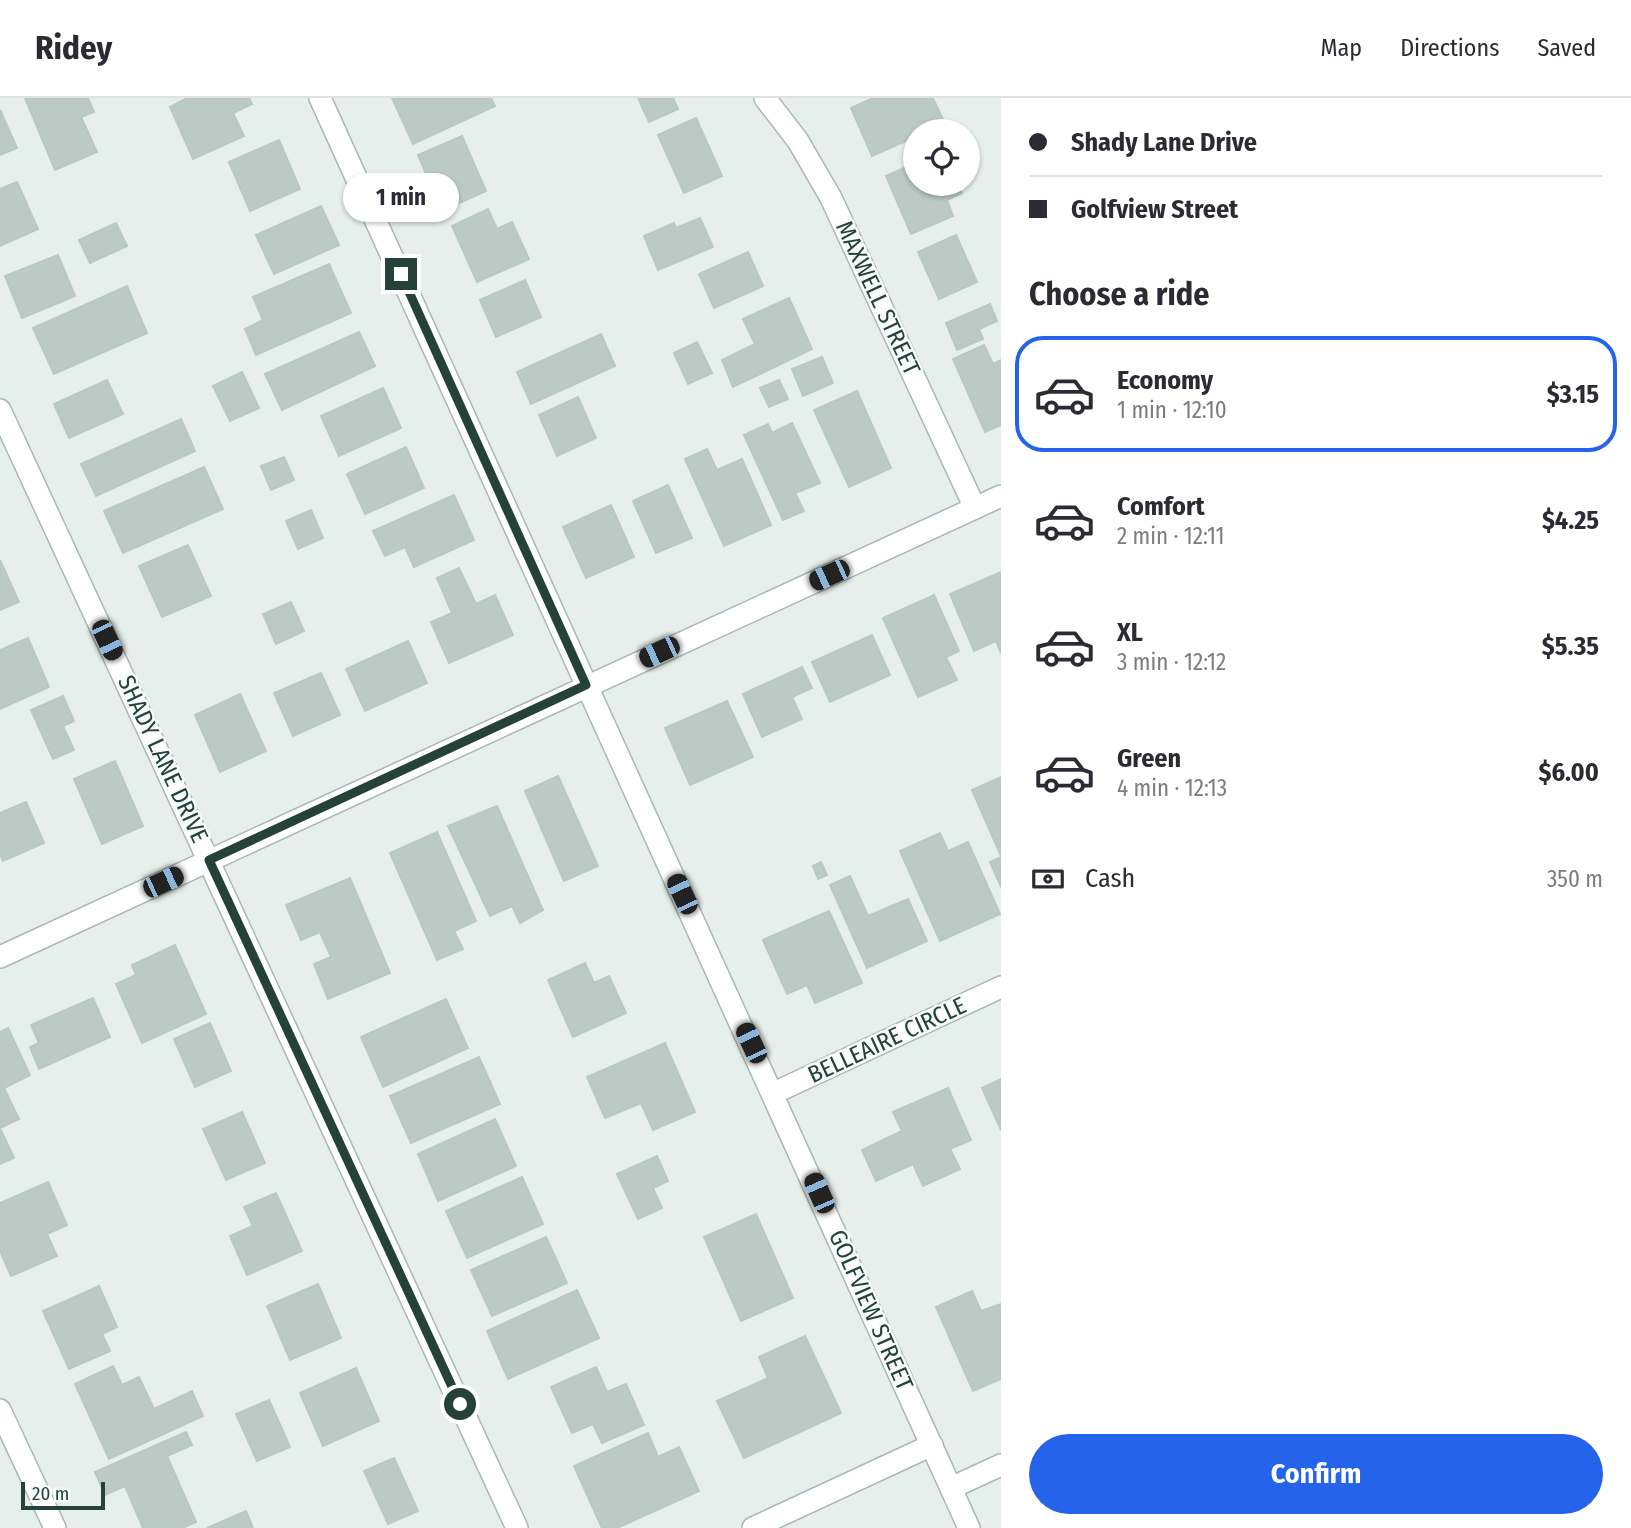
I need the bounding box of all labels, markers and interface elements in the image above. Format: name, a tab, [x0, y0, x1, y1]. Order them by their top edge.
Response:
text: Ridey	[35, 28, 112, 68]
text: Map	[1321, 34, 1362, 62]
text: Directions	[1400, 34, 1499, 62]
text: Saved	[1537, 34, 1596, 62]
map controls	[903, 119, 980, 196]
button: locate	[903, 119, 980, 196]
text: Shady Lane Drive	[1071, 127, 1257, 158]
callout: 1 min	[343, 172, 459, 222]
text: 1 min	[376, 183, 426, 211]
text: Golfview Street	[1071, 194, 1238, 225]
street label: MAXWELL STREET	[830, 217, 926, 379]
route end	[385, 258, 417, 290]
text: Choose a ride	[1029, 275, 1210, 313]
icon: car	[1033, 363, 1096, 426]
text: Economy	[1117, 365, 1213, 396]
text: $3.15	[1547, 379, 1599, 410]
text: 1 min · 12:10	[1117, 396, 1227, 424]
icon: car	[1033, 489, 1096, 552]
text: Comfort	[1117, 491, 1205, 522]
text: $4.25	[1542, 505, 1599, 536]
text: 2 min · 12:11	[1117, 522, 1225, 550]
car	[806, 557, 853, 593]
icon: car	[1033, 615, 1096, 678]
car	[89, 617, 126, 663]
text: XL	[1117, 617, 1143, 648]
text: $5.35	[1542, 631, 1599, 662]
car	[636, 634, 683, 670]
text: 3 min · 12:12	[1117, 648, 1226, 676]
street label: SHADY LANE DRIVE	[112, 671, 214, 847]
icon: car	[1033, 741, 1096, 804]
text: Green	[1117, 743, 1181, 774]
text: $6.00	[1538, 757, 1599, 788]
text: 4 min · 12:13	[1117, 774, 1227, 802]
icon: cash	[1029, 860, 1067, 898]
text: Cash	[1085, 863, 1135, 894]
car	[140, 864, 187, 900]
text: 350 m	[1547, 865, 1603, 893]
car	[664, 871, 701, 917]
street label: BELLEAIRE CIRCLE	[803, 991, 971, 1089]
car	[733, 1020, 770, 1066]
car	[801, 1170, 838, 1216]
street label: GOLFVIEW STREET	[823, 1225, 919, 1395]
route start	[444, 1388, 476, 1420]
button: Confirm	[1029, 1434, 1603, 1514]
scale bar	[21, 1479, 105, 1511]
text: 20 m	[32, 1482, 69, 1505]

